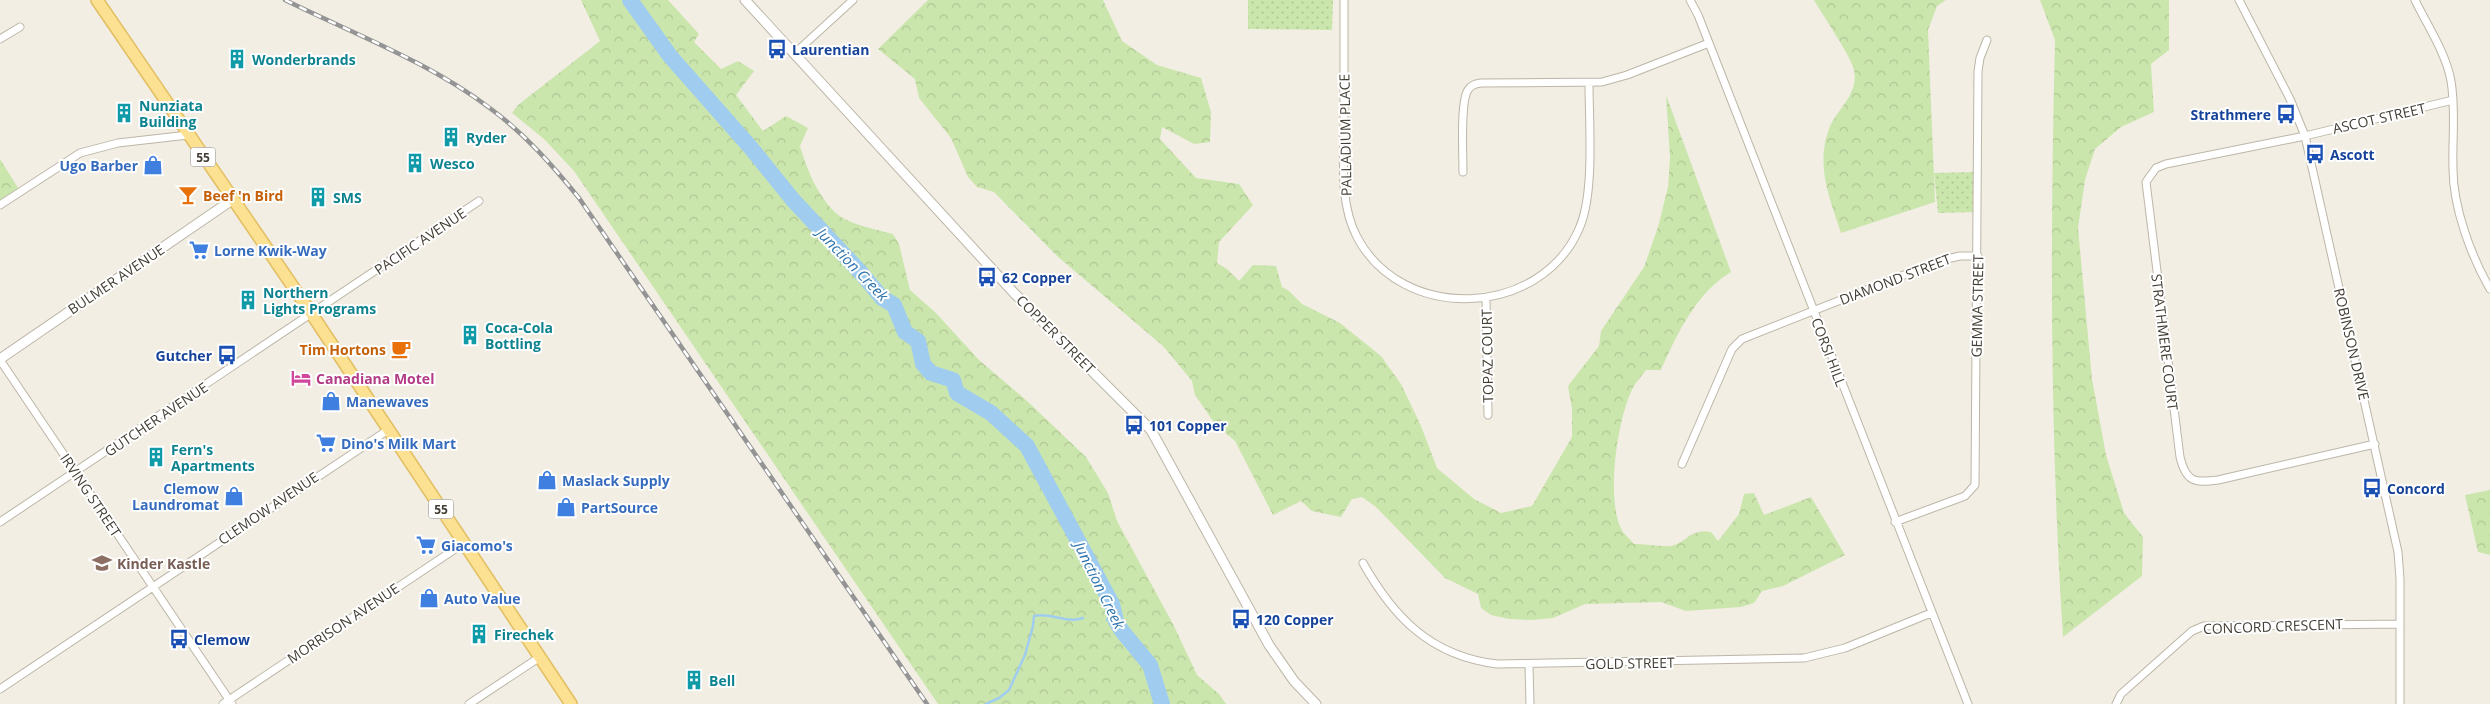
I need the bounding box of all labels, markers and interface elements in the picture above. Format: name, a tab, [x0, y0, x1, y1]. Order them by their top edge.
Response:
bus stop icon: Laurentian	[766, 38, 788, 60]
place label: Laurentian	[792, 40, 869, 59]
building icon: Wonderbrands	[226, 48, 248, 70]
place label: Wonderbrands	[252, 50, 356, 69]
street label: PALLADIUM PLACE	[1334, 74, 1356, 196]
place label: Nunziata Building	[139, 96, 203, 131]
street label: ASCOT STREET	[2331, 98, 2428, 138]
building icon: Nunziata Building	[113, 102, 135, 124]
bus stop icon: Strathmere	[2275, 103, 2297, 125]
place label: Strathmere	[2190, 105, 2271, 124]
building icon: Ryder	[440, 126, 462, 148]
place label: Ryder	[466, 128, 507, 147]
bus stop icon: Ascott	[2304, 143, 2326, 165]
place label: Ascott	[2330, 145, 2375, 164]
road number: 55	[190, 148, 216, 166]
building icon: Wesco	[404, 152, 426, 174]
shop icon: Ugo Barber	[142, 154, 164, 176]
place label: Wesco	[430, 154, 475, 173]
place label: Ugo Barber	[59, 156, 139, 175]
bar icon: Beef 'n Bird	[177, 184, 199, 206]
place label: Beef 'n Bird	[203, 186, 283, 205]
building icon: SMS	[307, 186, 329, 208]
place label: SMS	[333, 188, 362, 207]
street label: PACIFIC AVENUE	[370, 203, 470, 279]
water label: Junction Creek	[811, 221, 894, 306]
supermarket icon: Lorne Kwik-Way	[188, 239, 210, 261]
street label: BULMER AVENUE	[64, 240, 168, 318]
place label: Lorne Kwik-Way	[214, 241, 327, 260]
street label: DIAMOND STREET	[1836, 249, 1954, 309]
street label: GEMMA STREET	[1967, 254, 1987, 358]
bus stop icon: 62 Copper	[976, 266, 998, 288]
place label: 62 Copper	[1002, 268, 1072, 287]
street label: STRATHMERE COURT	[2147, 273, 2183, 412]
place label: Northern Lights Programs	[263, 283, 376, 318]
street label: ROBINSON DRIVE	[2330, 286, 2374, 402]
building icon: Northern Lights Programs	[237, 289, 259, 311]
street label: COPPER STREET	[1013, 291, 1100, 378]
street label: TOPAZ COURT	[1477, 309, 1497, 403]
street label: CORSI HILL	[1807, 315, 1851, 389]
place label: Coca-Cola Bottling	[485, 318, 553, 353]
building icon: Coca-Cola Bottling	[459, 324, 481, 346]
cafe icon: Tim Hortons	[390, 338, 412, 360]
place label: Tim Hortons	[300, 340, 386, 359]
bus stop icon: Gutcher	[216, 344, 238, 366]
place label: Gutcher	[156, 346, 213, 365]
hotel icon: Canadiana Motel	[290, 367, 312, 389]
place label: Canadiana Motel	[316, 369, 434, 388]
street label: GUTCHER AVENUE	[101, 377, 211, 461]
shop icon: Manewaves	[320, 390, 342, 412]
place label: Manewaves	[346, 392, 429, 411]
bus stop icon: 101 Copper	[1123, 414, 1145, 436]
place label: 101 Copper	[1149, 416, 1227, 435]
supermarket icon: Dino's Milk Mart	[315, 432, 337, 454]
place label: Dino's Milk Mart	[341, 434, 456, 453]
place label: Fern's Apartments	[171, 440, 255, 475]
building icon: Fern's Apartments	[145, 446, 167, 468]
street label: IRVING STREET	[56, 450, 126, 541]
street label: CLEMOW AVENUE	[214, 467, 322, 549]
shop icon: Maslack Supply	[536, 469, 558, 491]
place label: Maslack Supply	[562, 471, 670, 490]
bus stop icon: Concord	[2361, 477, 2383, 499]
place label: Clemow Laundromat	[132, 479, 219, 514]
place label: Concord	[2387, 479, 2445, 498]
shop icon: Clemow Laundromat	[223, 485, 245, 507]
shop icon: PartSource	[555, 496, 577, 518]
place label: PartSource	[581, 498, 658, 517]
road number: 55	[428, 499, 454, 518]
supermarket icon: Giacomo's	[415, 534, 437, 556]
water label: Junction Creek	[1069, 535, 1130, 633]
place label: Giacomo's	[441, 536, 513, 555]
school or university icon: Kinder Kastle	[91, 552, 113, 574]
place label: Kinder Kastle	[117, 554, 210, 573]
street label: MORRISON AVENUE	[283, 579, 403, 667]
shop icon: Auto Value	[418, 587, 440, 609]
place label: Auto Value	[444, 589, 521, 608]
bus stop icon: 120 Copper	[1230, 608, 1252, 630]
place label: 120 Copper	[1256, 610, 1334, 629]
street label: CONCORD CRESCENT	[2203, 614, 2344, 638]
building icon: Firechek	[468, 623, 490, 645]
place label: Firechek	[494, 625, 554, 644]
bus stop icon: Clemow	[168, 628, 190, 650]
place label: Clemow	[194, 630, 250, 649]
street label: GOLD STREET	[1585, 653, 1675, 673]
building icon: Bell	[683, 669, 705, 691]
place label: Bell	[709, 671, 735, 690]

